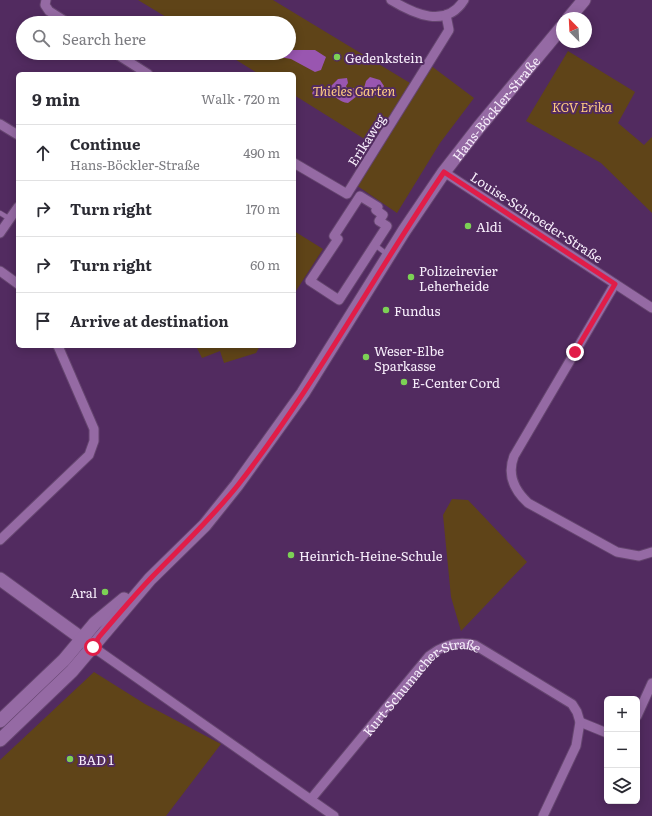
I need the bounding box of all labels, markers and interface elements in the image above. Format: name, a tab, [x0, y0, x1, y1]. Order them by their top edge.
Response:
north arrow	[556, 12, 592, 48]
search box	[16, 16, 296, 60]
icon: search	[30, 27, 52, 49]
text: Search here	[62, 27, 146, 50]
place label: Gedenkstein	[345, 48, 423, 67]
marker: Gedenkstein	[332, 52, 342, 62]
street label: Hans-Böckler-Straße	[447, 52, 544, 164]
park label: Thieles Garten	[313, 81, 396, 100]
text: 9 min	[32, 86, 80, 111]
text: Walk · 720 m	[201, 89, 280, 108]
park label: KGV Erika	[552, 97, 613, 116]
street label: Erikaweg	[343, 110, 390, 170]
text: Continue	[70, 132, 140, 155]
icon: ahead	[32, 142, 54, 164]
text: 490 m	[243, 143, 280, 162]
text: Hans-Böckler-Straße	[70, 155, 200, 174]
street label: Louise-Schroeder-Straße	[467, 167, 607, 267]
text: Turn right	[70, 197, 152, 220]
icon: right	[32, 198, 54, 220]
text: 170 m	[246, 199, 280, 218]
place label: Aldi	[476, 217, 503, 236]
marker: Aldi	[463, 221, 473, 231]
text: Turn right	[70, 253, 152, 276]
icon: right	[32, 254, 54, 276]
text: 60 m	[250, 255, 280, 274]
place label: Polizeirevier Leherheide	[419, 261, 499, 295]
marker: Polizeirevier Leherheide	[406, 272, 416, 282]
place label: Fundus	[394, 301, 441, 320]
marker: Fundus	[381, 305, 391, 315]
text: Arrive at destination	[70, 309, 229, 332]
icon: arrive	[32, 310, 54, 332]
place label: Weser-Elbe Sparkasse	[374, 341, 444, 375]
route end	[566, 343, 584, 361]
marker: Weser-Elbe Sparkasse	[361, 352, 371, 362]
place label: E-Center Cord	[412, 373, 500, 392]
marker: E-Center Cord	[399, 377, 409, 387]
place label: Heinrich-Heine-Schule	[299, 546, 443, 565]
marker: Heinrich-Heine-Schule	[286, 550, 296, 560]
place label: Aral	[70, 583, 98, 602]
marker: Aral	[100, 587, 110, 597]
street label: Kurt-Schumacher-Straße	[358, 633, 486, 740]
route start	[84, 638, 102, 656]
map controls	[604, 696, 640, 804]
button: +	[604, 696, 640, 732]
button: −	[604, 732, 640, 768]
place label: BAD 1	[78, 750, 114, 769]
marker: BAD 1	[65, 754, 75, 764]
button: layers	[604, 768, 640, 804]

